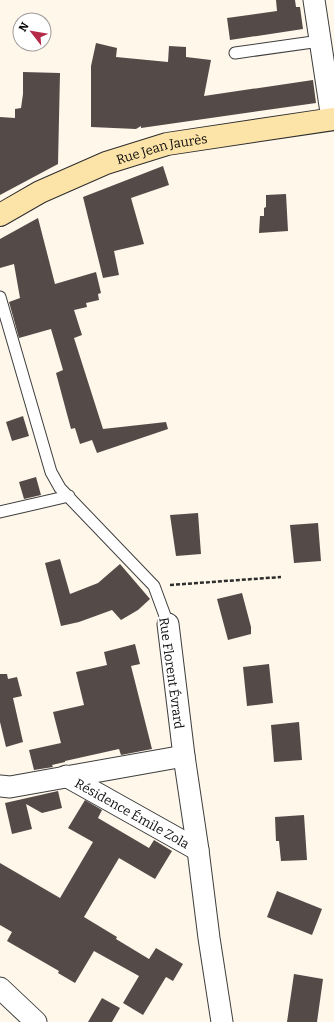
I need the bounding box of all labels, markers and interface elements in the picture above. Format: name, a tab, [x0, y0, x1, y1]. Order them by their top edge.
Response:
north arrow	[12, 12, 52, 52]
text: N	[16, 20, 32, 34]
street label: Rue Jean Jaurès	[114, 131, 208, 167]
street label: Rue Florent Évrard	[156, 616, 187, 730]
street label: Résidence Émile Zola	[72, 776, 192, 852]

